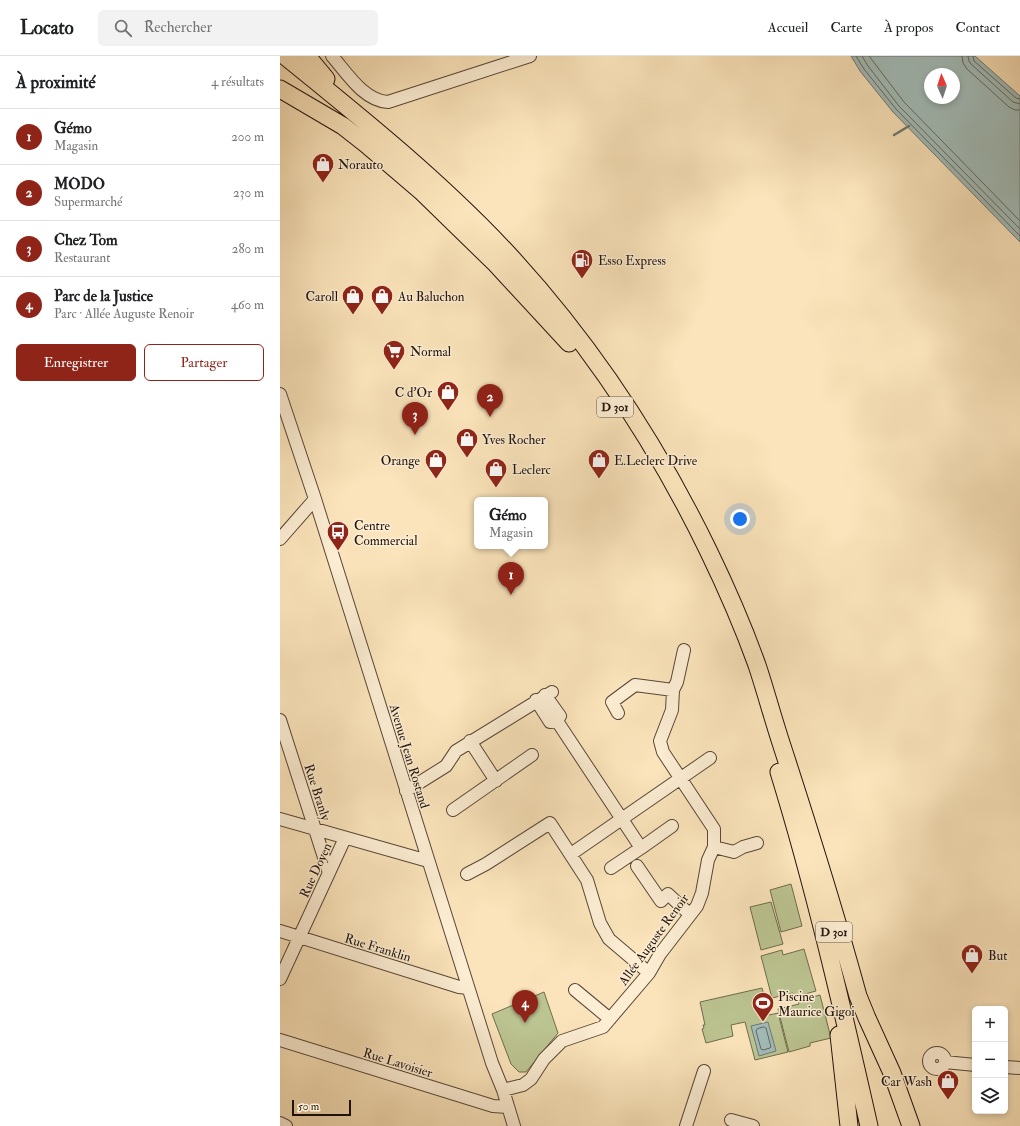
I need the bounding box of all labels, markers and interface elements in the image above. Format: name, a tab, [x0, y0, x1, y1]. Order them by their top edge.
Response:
search box	[98, 10, 378, 46]
text: Locato	[20, 16, 74, 40]
icon: search	[112, 17, 134, 39]
text: Rechercher	[144, 18, 212, 37]
text: Accueil	[768, 19, 808, 36]
text: Carte	[830, 19, 862, 36]
text: À propos	[884, 19, 933, 36]
text: Contact	[955, 19, 1000, 36]
north arrow	[924, 68, 960, 104]
text: À proximité	[16, 72, 96, 93]
text: 4 résultats	[211, 74, 264, 90]
text: Gémo	[54, 119, 92, 138]
text: 1	[27, 129, 31, 145]
text: 200 m	[231, 129, 264, 145]
text: Magasin	[54, 138, 98, 154]
shop icon: Norauto	[310, 151, 336, 184]
place label: Norauto	[338, 157, 383, 173]
text: MODO	[54, 175, 105, 194]
text: 2	[26, 185, 32, 201]
text: 230 m	[233, 185, 264, 201]
text: Supermarché	[54, 194, 122, 210]
text: Chez Tom	[54, 231, 118, 250]
text: 3	[27, 241, 32, 257]
text: 280 m	[232, 241, 264, 257]
fuel station icon: Esso Express	[569, 247, 595, 280]
text: Restaurant	[54, 250, 110, 266]
place label: Esso Express	[598, 253, 667, 270]
shop icon: Caroll	[340, 283, 366, 316]
shop icon: Au Baluchon	[369, 283, 395, 316]
text: Parc de la Justice	[54, 287, 153, 306]
place label: Caroll	[306, 289, 339, 305]
place label: Au Baluchon	[397, 289, 465, 305]
text: 4	[25, 297, 33, 313]
text: 460 m	[231, 297, 264, 313]
text: Parc · Allée Auguste Renoir	[54, 306, 194, 322]
supermarket icon: Normal	[381, 338, 407, 371]
button: Enregistrer	[16, 344, 136, 381]
button: Partager	[144, 344, 264, 381]
place label: Normal	[410, 344, 452, 360]
shop icon: C d'Or	[435, 379, 461, 412]
pin: 2	[477, 384, 503, 417]
place label: C d'Or	[395, 385, 432, 401]
road number: D 301	[597, 397, 633, 417]
pin: 3	[402, 402, 428, 435]
shop icon: Yves Rocher	[454, 426, 480, 459]
place label: Yves Rocher	[482, 432, 546, 448]
shop icon: Orange	[423, 447, 449, 480]
shop icon: E.Leclerc Drive	[586, 447, 612, 480]
place label: Orange	[381, 453, 421, 469]
place label: E.Leclerc Drive	[614, 453, 698, 469]
shop icon: Leclerc	[483, 456, 509, 489]
place label: Leclerc	[512, 462, 551, 478]
popup	[474, 497, 548, 549]
text: Gémo	[489, 506, 527, 525]
your location	[730, 509, 750, 529]
place label: Centre Commercial	[354, 518, 418, 549]
bus stop icon: Centre Commercial	[325, 519, 351, 552]
text: Magasin	[489, 525, 533, 541]
pin: 1	[498, 562, 524, 595]
street label: Avenue Jean Rostand	[385, 701, 433, 811]
street label: Rue Branly	[299, 762, 334, 823]
street label: Rue Doyen	[296, 840, 337, 901]
street label: Allée Auguste Renoir	[615, 891, 692, 989]
road number: D 301	[816, 922, 852, 942]
street label: Rue Franklin	[343, 930, 413, 966]
shop icon: But	[959, 942, 985, 975]
place label: But	[988, 948, 1007, 964]
place label: Piscine Maurice Gigoi	[778, 989, 855, 1020]
pin: 4	[512, 990, 538, 1023]
sports icon: Piscine Maurice Gigoi	[750, 990, 776, 1023]
map controls	[972, 1006, 1008, 1114]
button: +	[972, 1006, 1008, 1042]
button: −	[972, 1042, 1008, 1078]
street label: Rue Lavoisier	[361, 1045, 435, 1081]
shop icon: Car Wash	[935, 1068, 961, 1101]
place label: Car Wash	[881, 1074, 932, 1090]
button: layers	[972, 1078, 1008, 1114]
scale bar	[292, 1098, 351, 1117]
text: 50 m	[298, 1100, 319, 1113]

